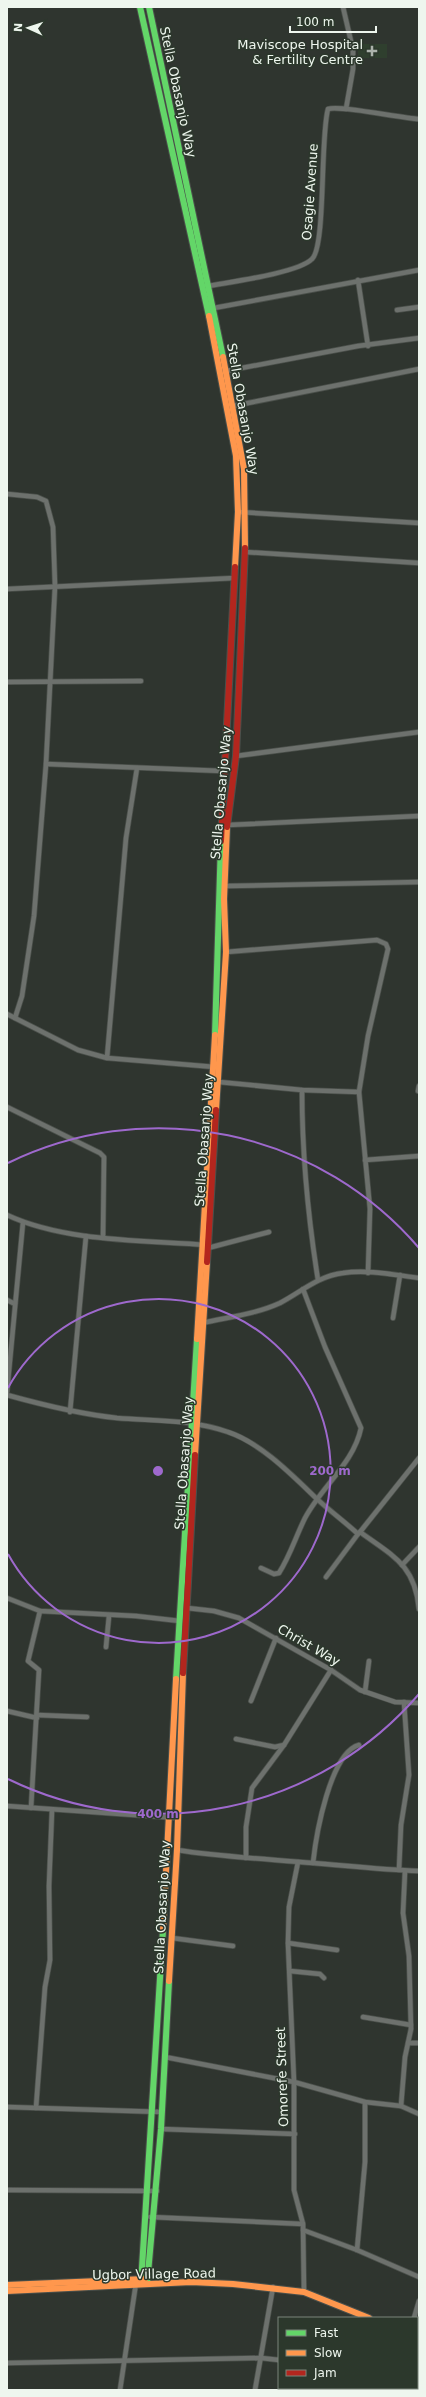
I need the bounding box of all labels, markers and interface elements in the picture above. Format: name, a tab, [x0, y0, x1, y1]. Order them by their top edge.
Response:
north arrow	[8, 8, 48, 48]
scale bar	[290, 8, 376, 34]
text: 100 m	[296, 15, 334, 29]
text: N	[12, 23, 25, 32]
street label: Stella Obasanjo Way	[157, 25, 199, 159]
place label: Maviscope Hospital & Fertility Centre	[237, 37, 363, 67]
marker: Maviscope Hospital & Fertility Centre	[366, 45, 378, 57]
street label: Osagie Avenue	[299, 143, 321, 241]
street label: Stella Obasanjo Way	[224, 342, 262, 476]
street label: Stella Obasanjo Way	[208, 726, 234, 860]
street label: Stella Obasanjo Way	[192, 1073, 216, 1207]
street label: Stella Obasanjo Way	[172, 1396, 196, 1530]
centre of rings	[151, 1464, 165, 1478]
text: 200 m	[309, 1464, 351, 1478]
street label: Christ Way	[275, 1621, 343, 1669]
text: 400 m	[137, 1807, 179, 1821]
street label: Stella Obasanjo Way	[151, 1840, 173, 1974]
street label: Omorefe Street	[273, 2027, 291, 2127]
street label: Ugbor Village Road	[92, 2265, 216, 2283]
legend	[278, 2317, 418, 2389]
text: Fast	[314, 2326, 338, 2340]
text: Slow	[314, 2346, 342, 2360]
text: Jam	[313, 2366, 337, 2380]

